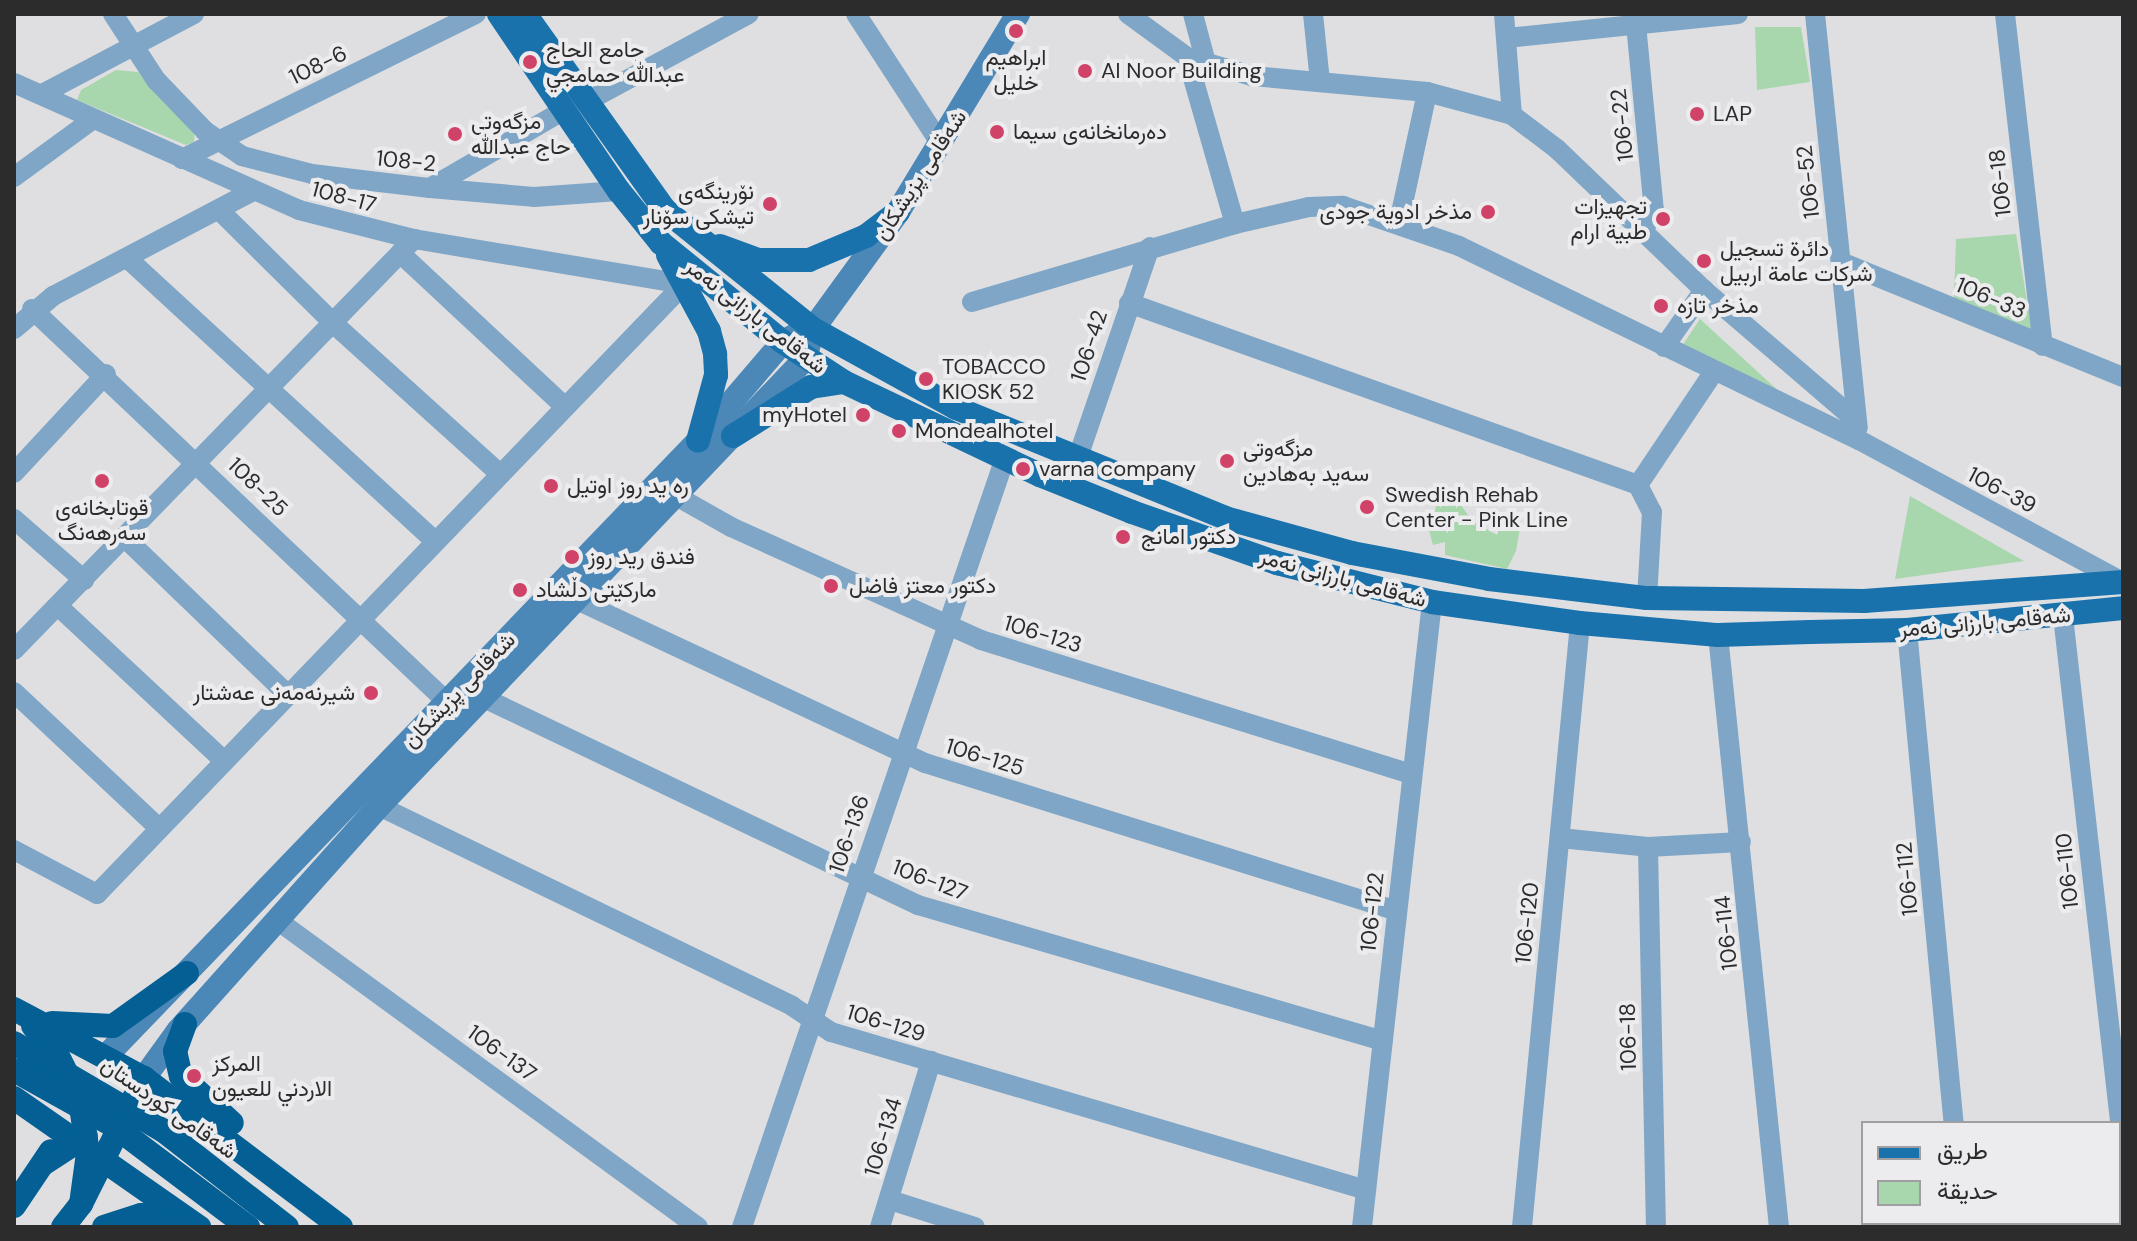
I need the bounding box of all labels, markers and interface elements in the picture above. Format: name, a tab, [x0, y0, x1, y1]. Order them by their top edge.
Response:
marker: ابراهيم خليل	[1007, 22, 1025, 40]
place label: جامع الحاج عبدالله حمامجي	[546, 36, 684, 88]
street label: 108-6	[285, 40, 351, 90]
place label: ابراهيم خليل	[986, 44, 1046, 96]
marker: جامع الحاج عبدالله حمامجي	[521, 53, 539, 71]
place label: Al Noor Building	[1101, 58, 1262, 84]
marker: Al Noor Building	[1076, 62, 1094, 80]
street label: 106-22	[1605, 87, 1639, 163]
place label: LAP	[1713, 101, 1752, 127]
street label: شەقامی پزیشکان	[868, 105, 972, 245]
marker: LAP	[1688, 105, 1706, 123]
place label: مزگەوتی حاج عبدالله	[471, 108, 571, 160]
place label: دەرمانخانەی سیما	[1013, 119, 1167, 145]
marker: دەرمانخانەی سیما	[988, 123, 1006, 141]
marker: مزگەوتی حاج عبدالله	[446, 125, 464, 143]
street label: 106-52	[1791, 144, 1825, 220]
street label: 108-2	[375, 145, 437, 177]
street label: 106-18	[1983, 148, 2017, 218]
street label: 108-17	[309, 176, 379, 218]
place label: نۆرینگەی تیشکی سۆنار	[643, 178, 754, 230]
place label: تجهيزات طبية ارام	[1570, 193, 1647, 244]
marker: نۆرینگەی تیشکی سۆنار	[761, 195, 779, 213]
place label: مذخر ادوية جودى	[1319, 199, 1472, 225]
marker: مذخر ادوية جودى	[1479, 203, 1497, 221]
marker: تجهيزات طبية ارام	[1654, 210, 1672, 228]
place label: دائرة تسجيل شركات عامة اربيل	[1720, 235, 1873, 286]
marker: دائرة تسجيل شركات عامة اربيل	[1695, 252, 1713, 270]
street label: شەقامی بارزانی نەمر	[680, 253, 832, 379]
street label: 106-33	[1952, 271, 2030, 325]
place label: مذخر تازه	[1677, 293, 1759, 319]
marker: مذخر تازه	[1652, 297, 1670, 315]
street label: 106-42	[1065, 307, 1113, 385]
place label: TOBACCO KIOSK 52	[942, 353, 1046, 404]
marker: TOBACCO KIOSK 52	[917, 370, 935, 388]
place label: myHotel	[762, 402, 847, 428]
marker: myHotel	[854, 406, 872, 424]
place label: Mondealhotel	[915, 418, 1053, 444]
marker: Mondealhotel	[890, 422, 908, 440]
place label: مزگەوتی سەید بەهادین	[1243, 435, 1369, 486]
street label: 108-25	[222, 452, 294, 522]
marker: مزگەوتی سەید بەهادین	[1218, 452, 1236, 470]
place label: varna company	[1039, 456, 1196, 482]
marker: varna company	[1014, 460, 1032, 478]
street label: 106-39	[1963, 461, 2041, 519]
marker: قوتابخانەی سەرهەنگ	[93, 472, 111, 490]
place label: ره يد روز اوتيل	[567, 473, 689, 499]
marker: ره يد روز اوتيل	[542, 477, 560, 495]
place label: Swedish Rehab Center - Pink Line	[1385, 481, 1568, 532]
place label: قوتابخانەی سەرهەنگ	[55, 494, 149, 546]
marker: Swedish Rehab Center - Pink Line	[1356, 496, 1378, 518]
place label: دكتور امانج	[1141, 524, 1236, 550]
marker: دكتور امانج	[1112, 526, 1134, 548]
street label: شەقامی بارزانی نەمر	[1257, 543, 1429, 613]
place label: فندق ريد روز	[588, 544, 695, 570]
marker: فندق ريد روز	[563, 548, 581, 566]
place label: دكتور معتز فاضل	[849, 573, 996, 599]
marker: دكتور معتز فاضل	[820, 575, 842, 597]
place label: مارکێتی دڵشاد	[536, 577, 656, 603]
marker: مارکێتی دڵشاد	[511, 581, 529, 599]
street label: شەقامی بارزانی نەمر	[1898, 601, 2072, 643]
street label: 106-123	[1001, 610, 1085, 658]
street label: شەقامی پزیشکان	[397, 627, 521, 753]
place label: شیرنەمەنی عەشتار	[193, 680, 355, 706]
marker: شیرنەمەنی عەشتار	[362, 684, 380, 702]
street label: 106-125	[943, 733, 1027, 781]
street label: 106-136	[823, 791, 875, 877]
street label: 106-110	[2050, 832, 2084, 910]
street label: 106-112	[1891, 841, 1923, 917]
street label: 106-127	[889, 854, 971, 906]
street label: 106-122	[1355, 871, 1389, 953]
street label: 106-120	[1510, 881, 1544, 965]
street label: 106-114	[1709, 894, 1743, 972]
street label: 106-129	[844, 999, 928, 1047]
street label: 106-18	[1614, 1003, 1642, 1071]
street label: 106-137	[462, 1019, 542, 1087]
place label: المركز الاردني للعيون	[212, 1050, 332, 1102]
street label: شەقامی کوردستان	[96, 1052, 242, 1164]
marker: المركز الاردني للعيون	[183, 1065, 205, 1087]
street label: 106-134	[859, 1094, 907, 1180]
legend	[1861, 1121, 2121, 1225]
text: طريق	[1937, 1135, 1988, 1166]
text: حديقة	[1937, 1175, 1998, 1206]

